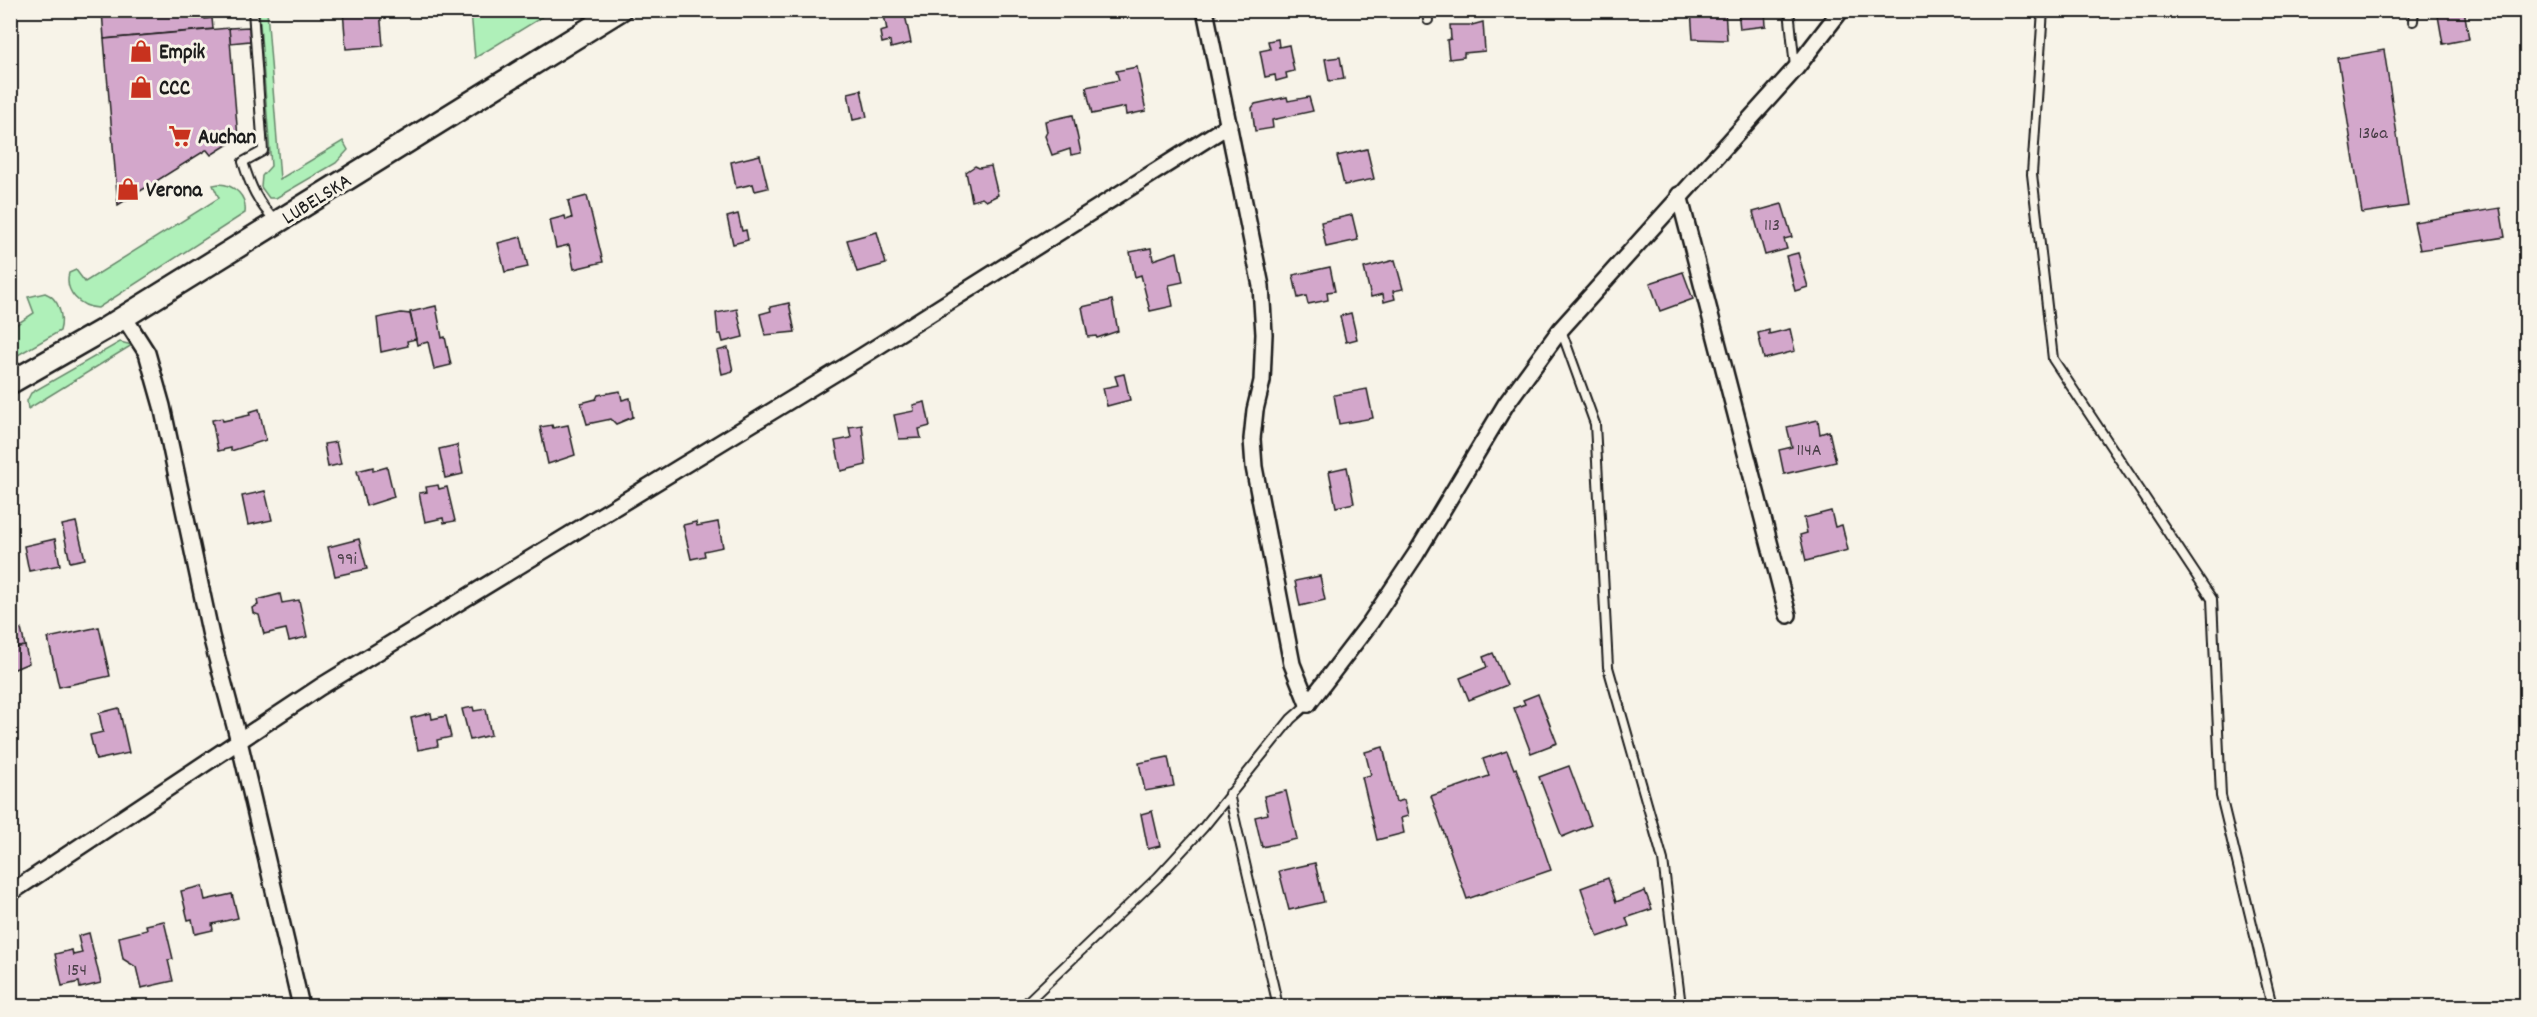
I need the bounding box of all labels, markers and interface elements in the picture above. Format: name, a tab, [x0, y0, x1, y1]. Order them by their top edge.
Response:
shop icon: Empik	[128, 38, 154, 64]
place label: Empik	[159, 39, 205, 69]
shop icon: CCC	[128, 74, 154, 100]
place label: CCC	[159, 75, 191, 105]
house number: 136a	[2358, 122, 2388, 147]
supermarket icon: Auchan	[167, 123, 193, 149]
place label: Auchan	[198, 124, 256, 154]
street label: LUBELSKA	[277, 167, 358, 234]
shop icon: Verona	[115, 176, 141, 202]
place label: Verona	[146, 177, 203, 207]
house number: 113	[1764, 214, 1780, 239]
house number: 114A	[1796, 439, 1822, 464]
house number: 99i	[337, 548, 357, 573]
house number: 154	[67, 959, 87, 984]

